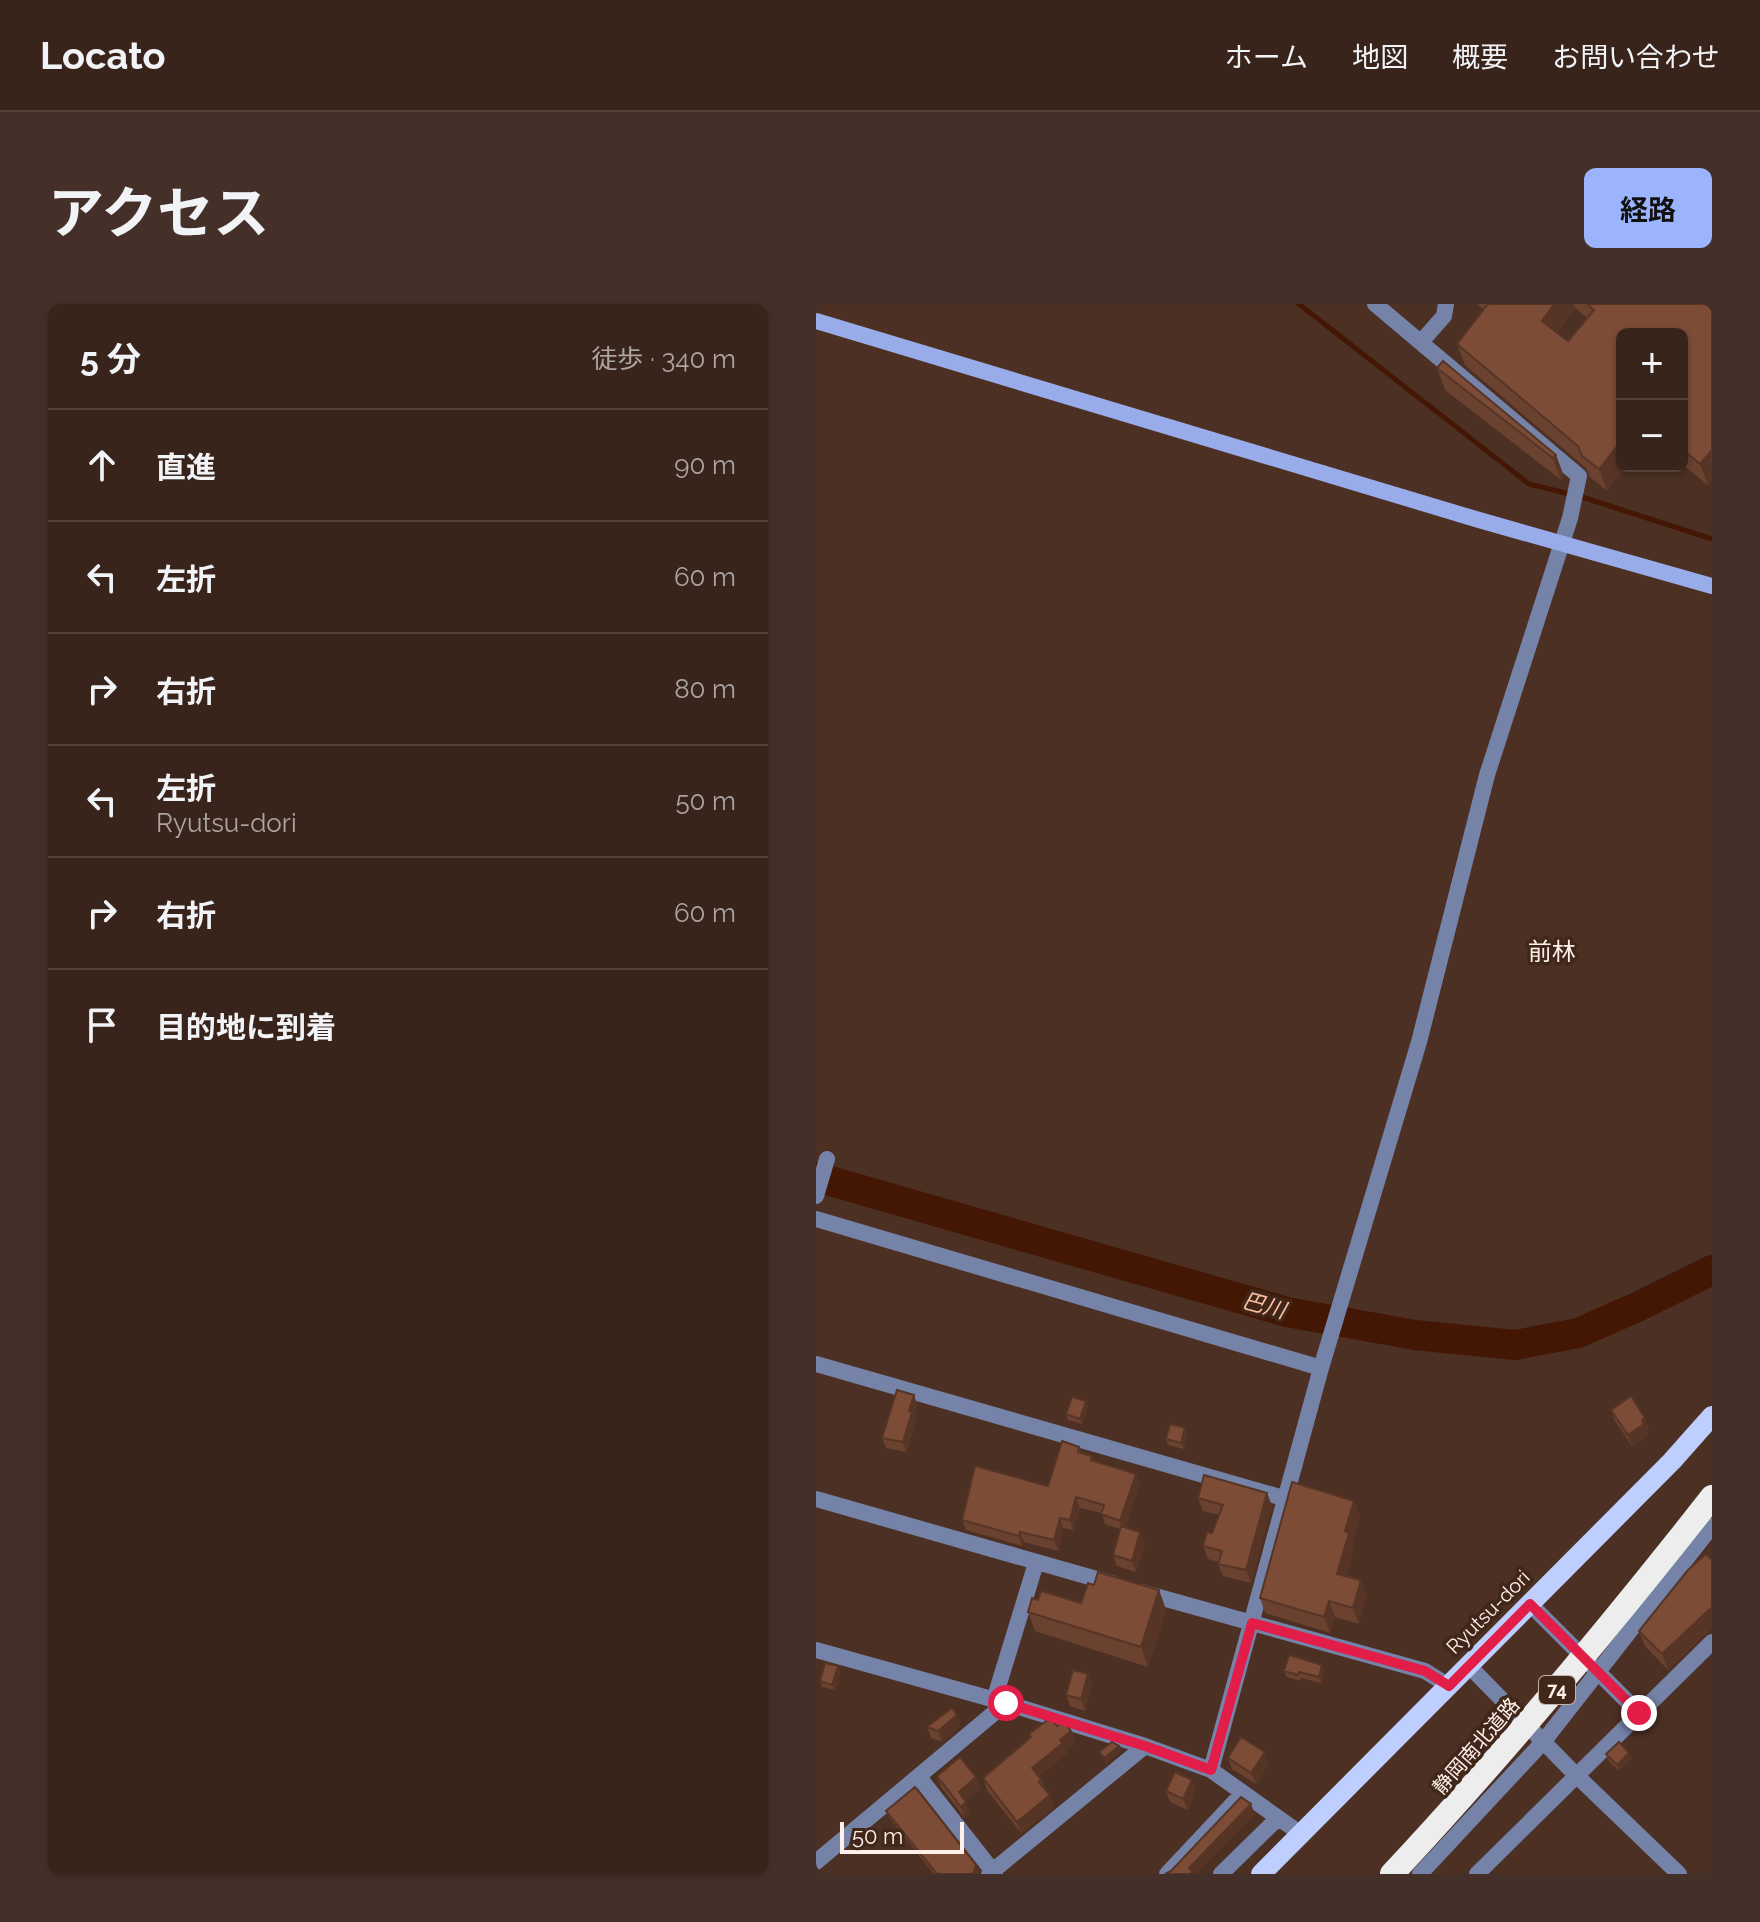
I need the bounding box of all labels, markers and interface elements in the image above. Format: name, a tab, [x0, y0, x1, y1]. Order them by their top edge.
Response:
text: Locato	[40, 33, 166, 78]
text: ホーム	[1225, 41, 1308, 74]
text: 地図	[1352, 41, 1408, 74]
text: 概要	[1452, 41, 1508, 74]
text: お問い合わせ	[1552, 41, 1720, 74]
button: 経路	[1584, 168, 1712, 248]
text: アクセス	[48, 180, 269, 246]
map controls	[1616, 328, 1688, 472]
button: +	[1616, 328, 1688, 400]
text: 5 分	[80, 339, 141, 379]
text: 徒歩 · 340 m	[591, 344, 736, 374]
button: −	[1616, 400, 1688, 472]
icon: ahead	[80, 443, 124, 487]
text: 直進	[156, 450, 216, 485]
text: 90 m	[674, 450, 736, 480]
icon: left	[80, 555, 124, 599]
text: 左折	[156, 562, 216, 597]
text: 60 m	[674, 562, 736, 592]
icon: right	[80, 667, 124, 711]
text: 右折	[156, 674, 216, 709]
text: 80 m	[674, 674, 736, 704]
text: 左折	[156, 771, 216, 806]
icon: left	[80, 779, 124, 823]
text: 50 m	[675, 786, 736, 816]
text: Ryutsu-dori	[156, 808, 297, 838]
icon: right	[80, 891, 124, 935]
text: 右折	[156, 898, 216, 933]
text: 60 m	[674, 898, 736, 928]
district label: 前林	[1528, 937, 1576, 966]
icon: arrive	[80, 1003, 124, 1047]
text: 目的地に到着	[156, 1010, 336, 1045]
water label: 巴川	[1239, 1287, 1291, 1324]
street label: Ryutsu-dori	[1441, 1565, 1535, 1659]
road number: 74	[1539, 1676, 1575, 1704]
route start	[988, 1685, 1024, 1721]
street label: 静岡南北道路	[1428, 1693, 1524, 1799]
route end	[1621, 1695, 1657, 1731]
scale bar	[840, 1818, 964, 1854]
text: 50 m	[852, 1823, 903, 1849]

